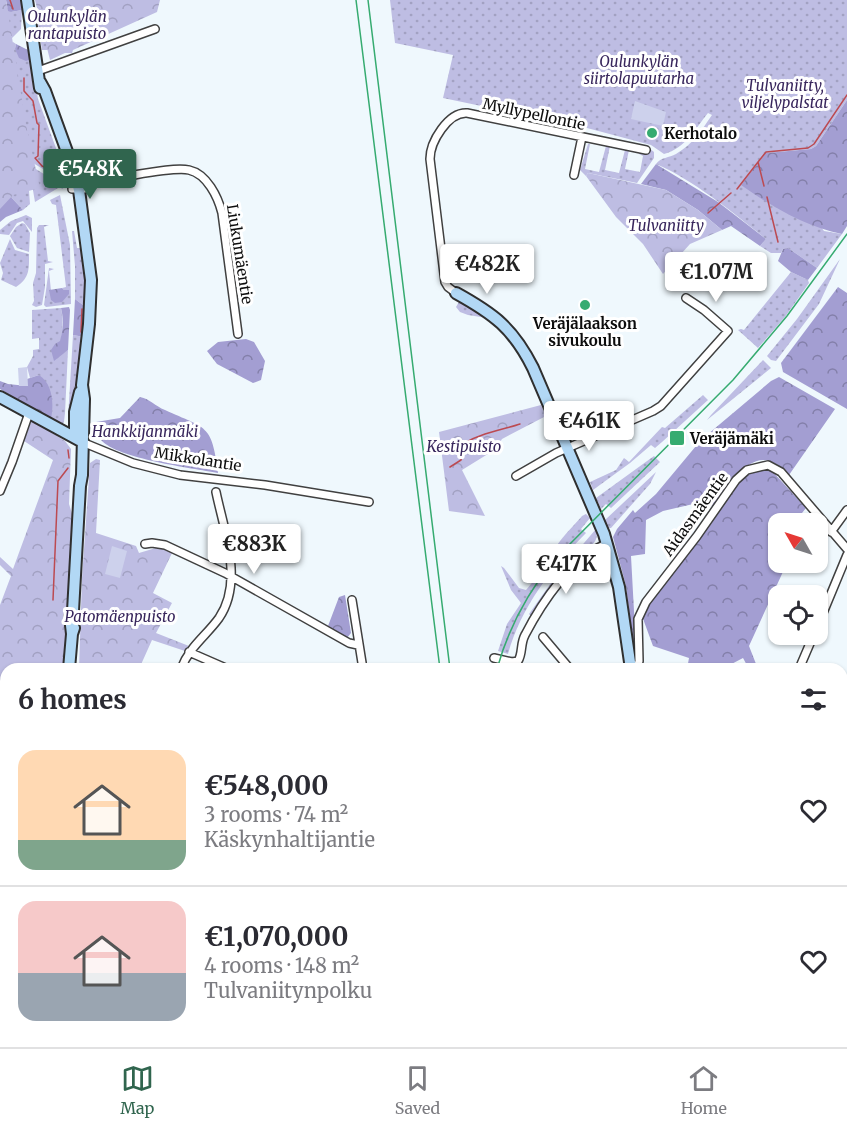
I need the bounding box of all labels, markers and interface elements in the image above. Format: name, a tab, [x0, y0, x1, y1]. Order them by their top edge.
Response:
park label: Oulunkylän rantapuisto	[27, 7, 107, 43]
park label: Oulunkylän siirtolapuutarha	[584, 52, 694, 88]
park label: Tulvaniitty, viljelypalstat	[741, 76, 829, 112]
street label: Myllypellontie	[481, 94, 587, 134]
place label: Kerhotalo	[664, 124, 737, 143]
marker: Kerhotalo	[645, 126, 659, 140]
pin: €548K	[48, 149, 132, 200]
text: €548K	[57, 156, 123, 181]
street label: Liukumäentie	[223, 203, 257, 306]
park label: Tulvaniitty	[628, 216, 704, 235]
pin: €482K	[445, 244, 529, 295]
text: €482K	[454, 251, 520, 276]
pin: €1.07M	[667, 252, 765, 303]
text: €1.07M	[679, 259, 753, 284]
marker: Veräjälaakson sivukoulu	[578, 298, 592, 312]
place label: Veräjälaakson sivukoulu	[532, 314, 637, 350]
pin: €461K	[547, 401, 631, 452]
text: €461K	[558, 408, 620, 433]
park label: Hankkijanmäki	[91, 422, 198, 441]
marker: Veräjämäki	[668, 429, 686, 447]
place label: Veräjämäki	[689, 429, 774, 448]
park label: Kestipuisto	[426, 437, 501, 456]
street label: Mikkolantie	[153, 443, 243, 475]
street label: Aidasmäentie	[658, 468, 732, 560]
north arrow	[768, 513, 828, 573]
map controls	[768, 513, 828, 645]
pin: €883K	[212, 524, 296, 575]
text: €883K	[222, 531, 286, 556]
pin: €417K	[524, 544, 608, 595]
text: €417K	[536, 551, 596, 576]
button: locate	[768, 585, 828, 645]
park label: Patomäenpuisto	[64, 607, 176, 626]
text: 6 homes	[18, 683, 127, 716]
icon: filters	[797, 683, 830, 716]
text: €548,000	[204, 769, 329, 802]
icon: home	[66, 774, 138, 846]
icon: heart	[797, 794, 830, 827]
text: 3 rooms · 74 m²	[204, 802, 348, 827]
text: Käskynhaltijantie	[204, 827, 375, 852]
text: €1,070,000	[204, 920, 348, 953]
icon: home	[66, 925, 138, 997]
icon: heart	[797, 945, 830, 978]
text: 4 rooms · 148 m²	[204, 953, 359, 978]
text: Tulvaniitynpolku	[204, 978, 372, 1003]
tab: Map	[120, 1062, 154, 1118]
tab: Saved	[395, 1062, 440, 1118]
tab: Home	[681, 1062, 727, 1118]

